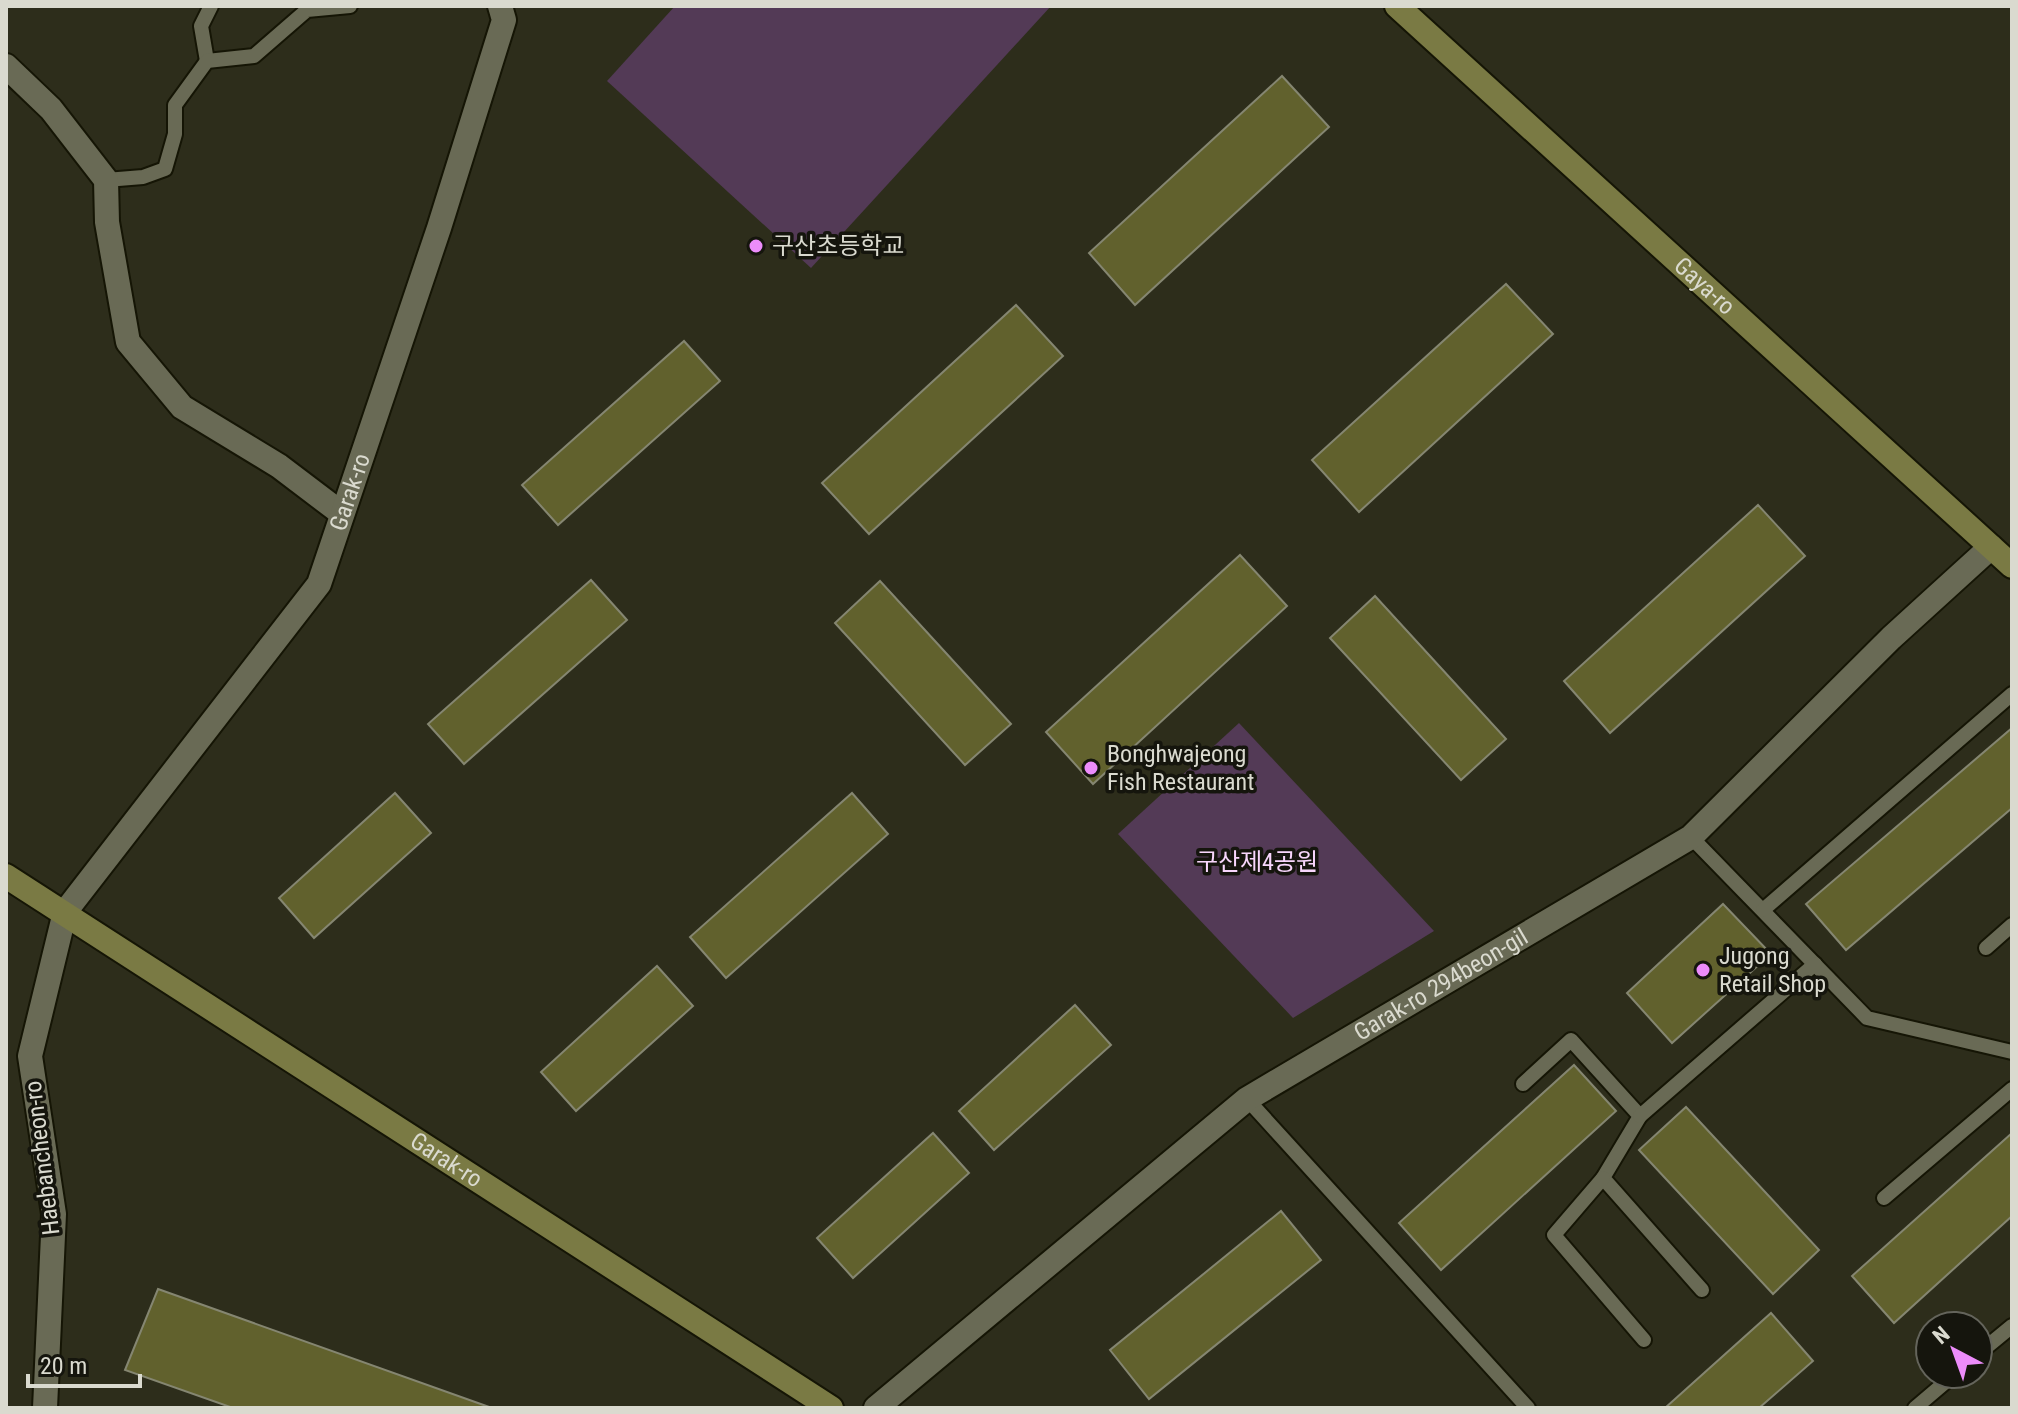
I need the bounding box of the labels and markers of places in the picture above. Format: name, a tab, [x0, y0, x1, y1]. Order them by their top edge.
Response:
place label: 구산초등학교	[772, 232, 904, 260]
marker: 구산초등학교	[747, 237, 765, 255]
place label: Bonghwajeong Fish Restaurant	[1107, 740, 1254, 796]
marker: Bonghwajeong Fish Restaurant	[1082, 759, 1100, 777]
place label: Jugong Retail Shop	[1719, 942, 1826, 998]
marker: Jugong Retail Shop	[1694, 961, 1712, 979]

